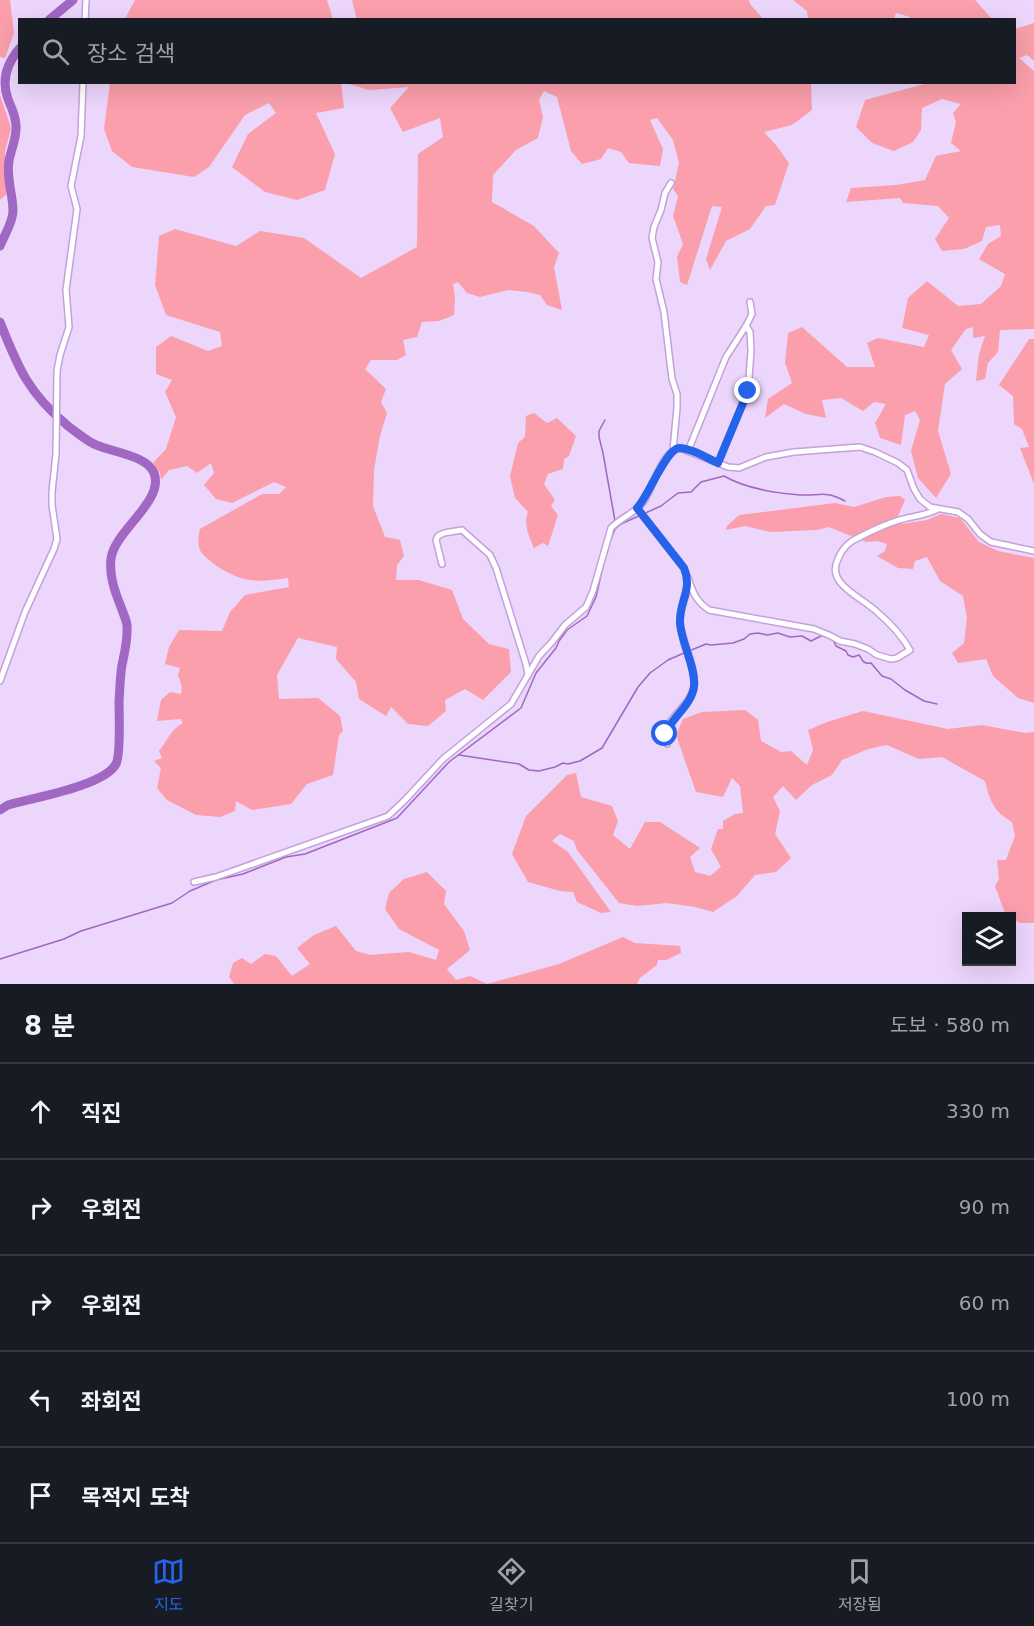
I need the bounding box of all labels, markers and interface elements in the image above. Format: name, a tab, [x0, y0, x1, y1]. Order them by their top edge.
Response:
search box	[18, 18, 1016, 84]
icon: search	[39, 35, 72, 68]
text: 장소 검색	[87, 41, 175, 66]
route end	[734, 377, 760, 403]
route start	[651, 720, 677, 746]
map controls	[962, 912, 1016, 966]
button: layers	[962, 912, 1016, 966]
text: 8 분	[24, 1011, 75, 1041]
text: 도보 · 580 m	[890, 1013, 1010, 1037]
icon: ahead	[24, 1095, 57, 1128]
text: 330 m	[946, 1099, 1010, 1123]
text: 직진	[81, 1101, 121, 1126]
icon: right	[24, 1191, 57, 1224]
text: 90 m	[959, 1195, 1010, 1219]
text: 우회전	[81, 1197, 142, 1222]
icon: right	[24, 1287, 57, 1320]
text: 60 m	[959, 1291, 1010, 1315]
text: 우회전	[81, 1293, 142, 1318]
icon: left	[24, 1383, 57, 1416]
text: 100 m	[946, 1387, 1010, 1411]
text: 좌회전	[81, 1389, 142, 1414]
icon: arrive	[24, 1479, 57, 1512]
text: 목적지 도착	[81, 1485, 190, 1510]
tab: 지도	[152, 1555, 185, 1615]
tab: 길찾기	[489, 1555, 534, 1615]
tab: 저장됨	[838, 1555, 882, 1615]

